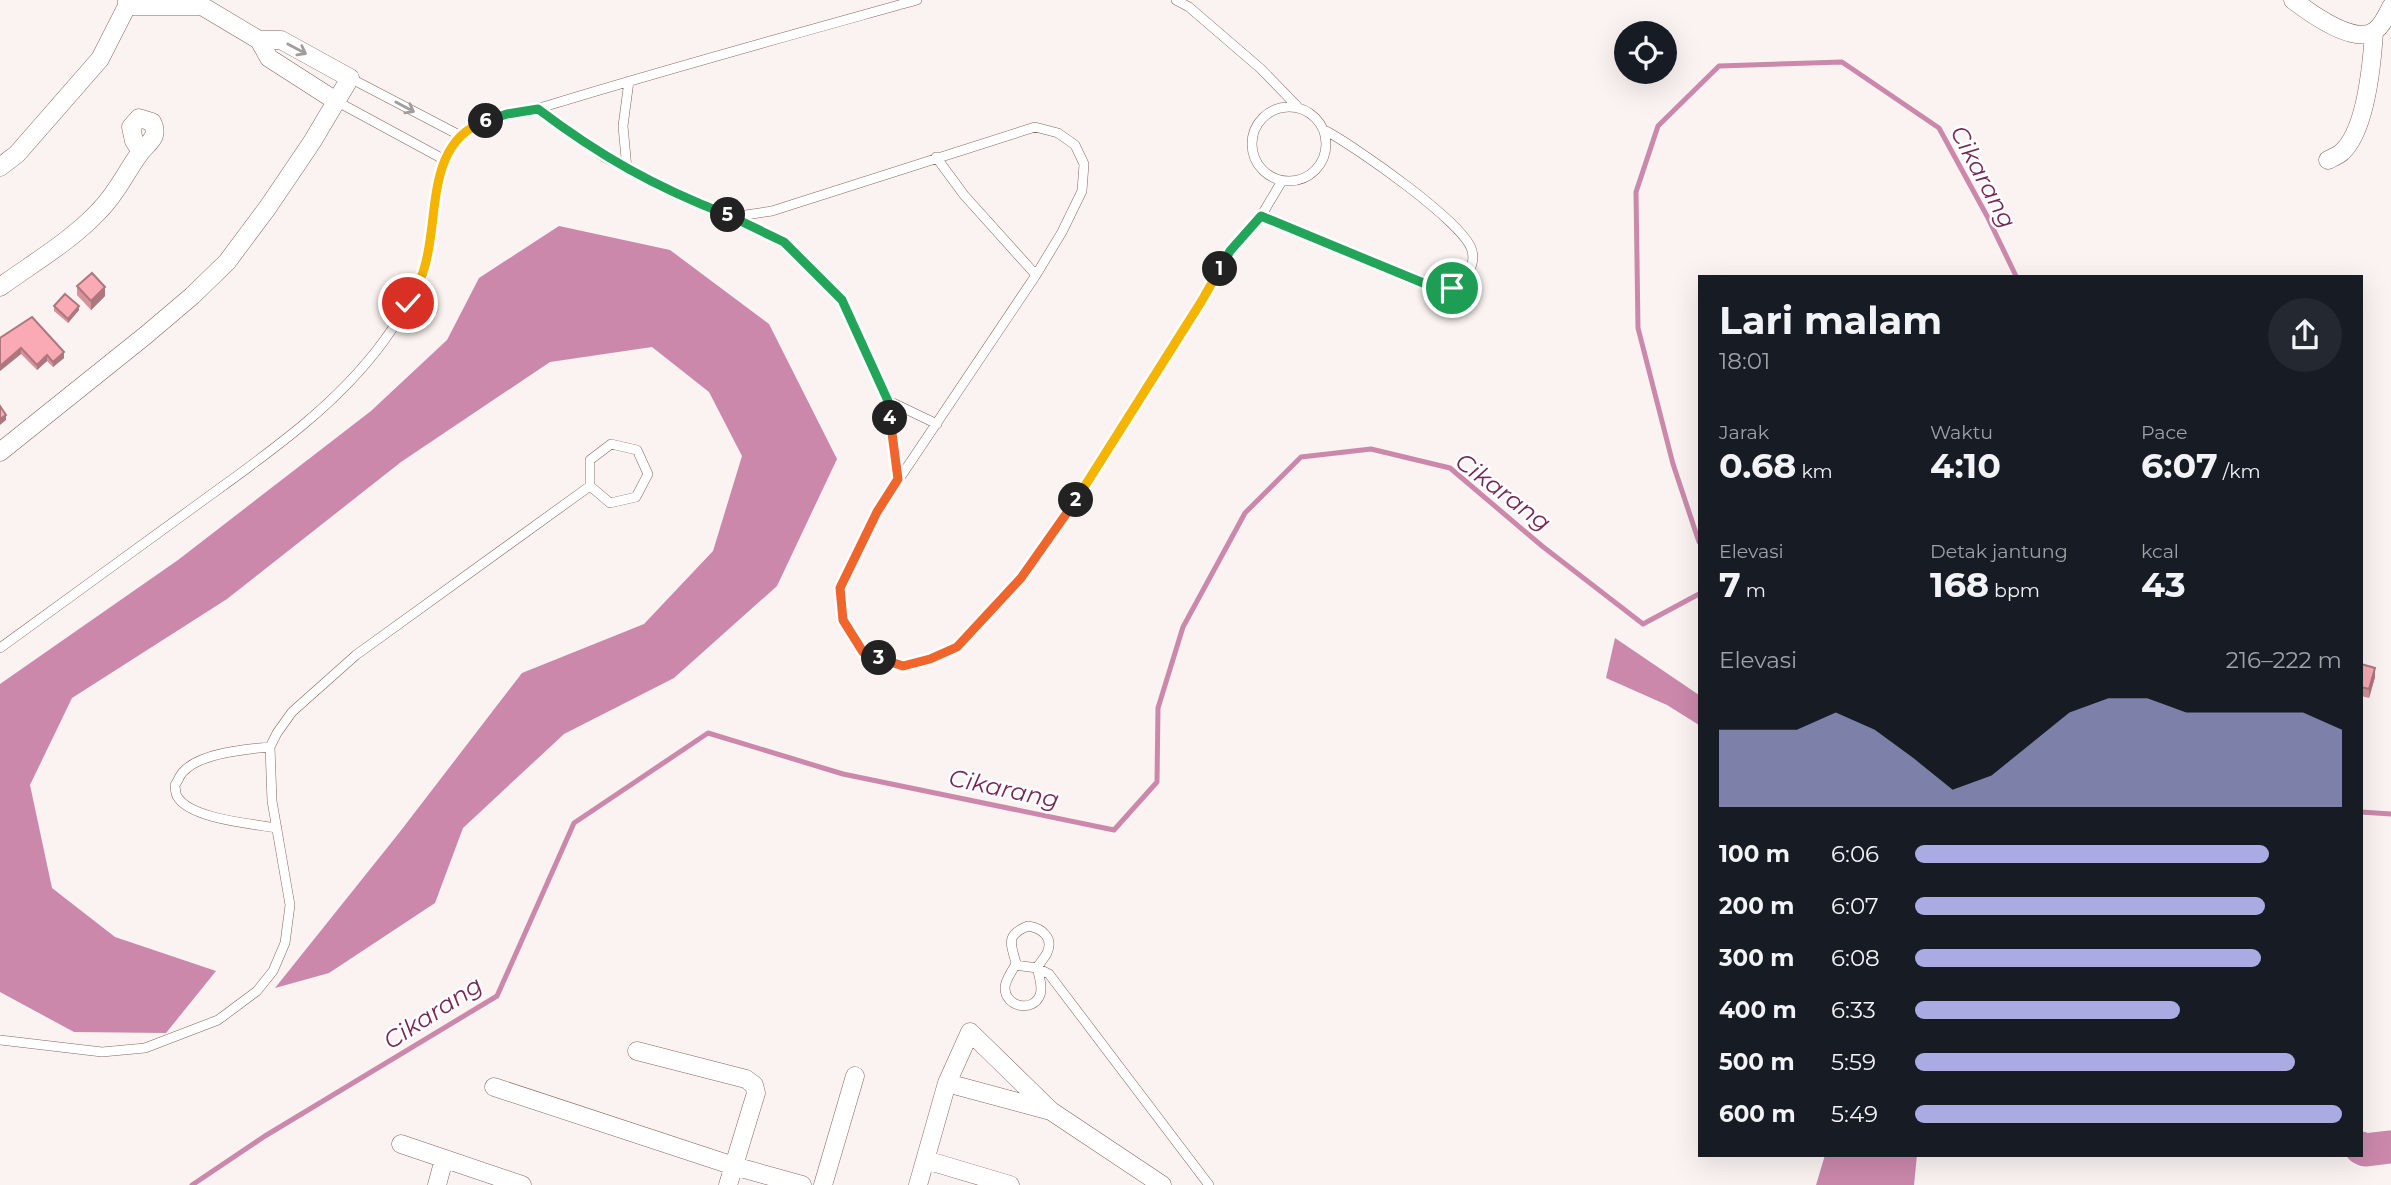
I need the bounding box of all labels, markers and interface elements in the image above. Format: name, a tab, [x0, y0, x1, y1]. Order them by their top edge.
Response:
map controls	[1614, 21, 1677, 84]
button: locate	[1614, 21, 1677, 84]
one-way arrow	[286, 43, 307, 56]
one-way arrow	[394, 101, 415, 115]
pin: 6	[468, 104, 504, 138]
text: 6	[479, 109, 492, 132]
water label: Cikarang	[1944, 121, 2023, 233]
pin: 5	[710, 198, 746, 232]
text: 5	[722, 203, 733, 226]
pin: 1	[1202, 252, 1238, 286]
text: 1	[1216, 257, 1223, 280]
pin	[1422, 258, 1482, 318]
icon: arrive	[1433, 269, 1471, 307]
pin	[378, 273, 438, 333]
icon: check	[389, 284, 427, 322]
text: Lari malam	[1719, 297, 1942, 344]
button: share	[2268, 298, 2342, 372]
text: 18:01	[1719, 347, 1770, 375]
pin: 4	[872, 400, 908, 436]
text: 4	[883, 406, 896, 429]
text: Jarak	[1719, 421, 1769, 444]
text: Waktu	[1930, 421, 1993, 444]
text: Pace	[2141, 421, 2188, 444]
text: 0.68	[1719, 444, 1796, 487]
text: 4:10	[1930, 444, 2001, 487]
text: 6:07	[2141, 444, 2218, 487]
water label: Cikarang	[1450, 446, 1557, 537]
text: km	[1796, 460, 1833, 483]
text: /km	[2218, 460, 2261, 483]
pin: 2	[1058, 482, 1094, 518]
text: 2	[1070, 488, 1081, 511]
text: Elevasi	[1719, 540, 1784, 563]
text: Detak jantung	[1930, 540, 2068, 563]
text: kcal	[2141, 540, 2179, 563]
text: 7	[1719, 563, 1741, 606]
text: 168	[1930, 563, 1989, 606]
text: 43	[2141, 563, 2186, 606]
text: m	[1741, 579, 1766, 602]
text: bpm	[1989, 579, 2040, 602]
pin: 3	[862, 640, 896, 676]
text: 3	[873, 646, 884, 669]
text: Elevasi	[1719, 646, 1797, 674]
text: 216–222 m	[2226, 646, 2342, 674]
water label: Cikarang	[946, 763, 1062, 814]
text: 100 m	[1719, 840, 1790, 868]
text: 6:06	[1831, 840, 1879, 868]
text: 200 m	[1719, 892, 1794, 920]
text: 6:07	[1831, 892, 1878, 920]
text: 300 m	[1719, 944, 1795, 972]
text: 6:08	[1831, 944, 1880, 972]
water label: Cikarang	[378, 970, 488, 1055]
text: 400 m	[1719, 996, 1797, 1024]
text: 6:33	[1831, 996, 1876, 1024]
text: 500 m	[1719, 1048, 1795, 1076]
text: 5:59	[1831, 1048, 1876, 1076]
text: 600 m	[1719, 1100, 1796, 1128]
text: 5:49	[1831, 1100, 1878, 1128]

